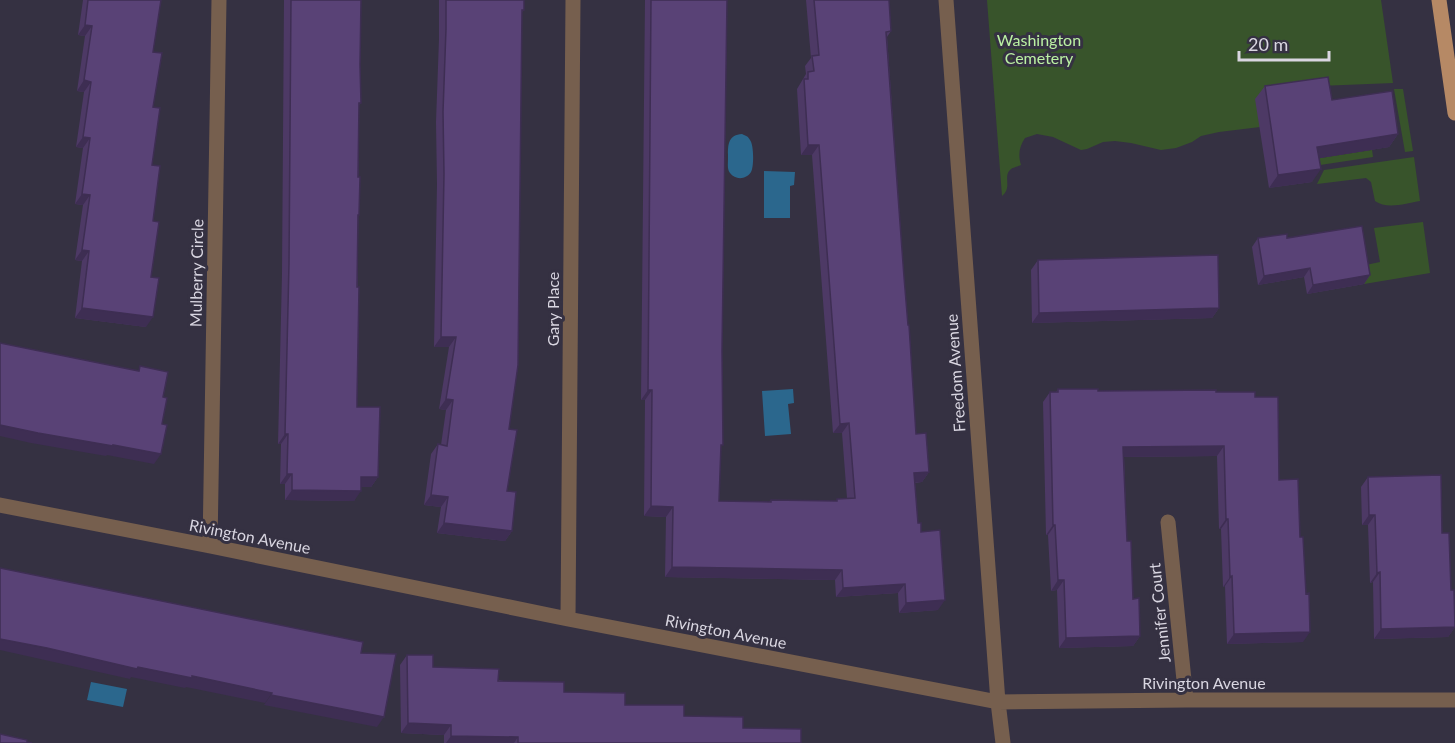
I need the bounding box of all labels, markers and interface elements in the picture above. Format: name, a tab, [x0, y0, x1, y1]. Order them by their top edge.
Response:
scale bar	[1239, 24, 1329, 62]
park label: Washington Cemetery	[997, 30, 1081, 67]
text: 20 m	[1248, 33, 1288, 55]
street label: Mulberry Circle	[186, 219, 206, 327]
street label: Gary Place	[543, 272, 562, 346]
street label: Freedom Avenue	[941, 313, 969, 433]
street label: Rivington Avenue	[188, 515, 312, 557]
street label: Jennifer Court	[1144, 562, 1174, 664]
street label: Rivington Avenue	[664, 610, 788, 652]
street label: Rivington Avenue	[1142, 673, 1266, 692]

